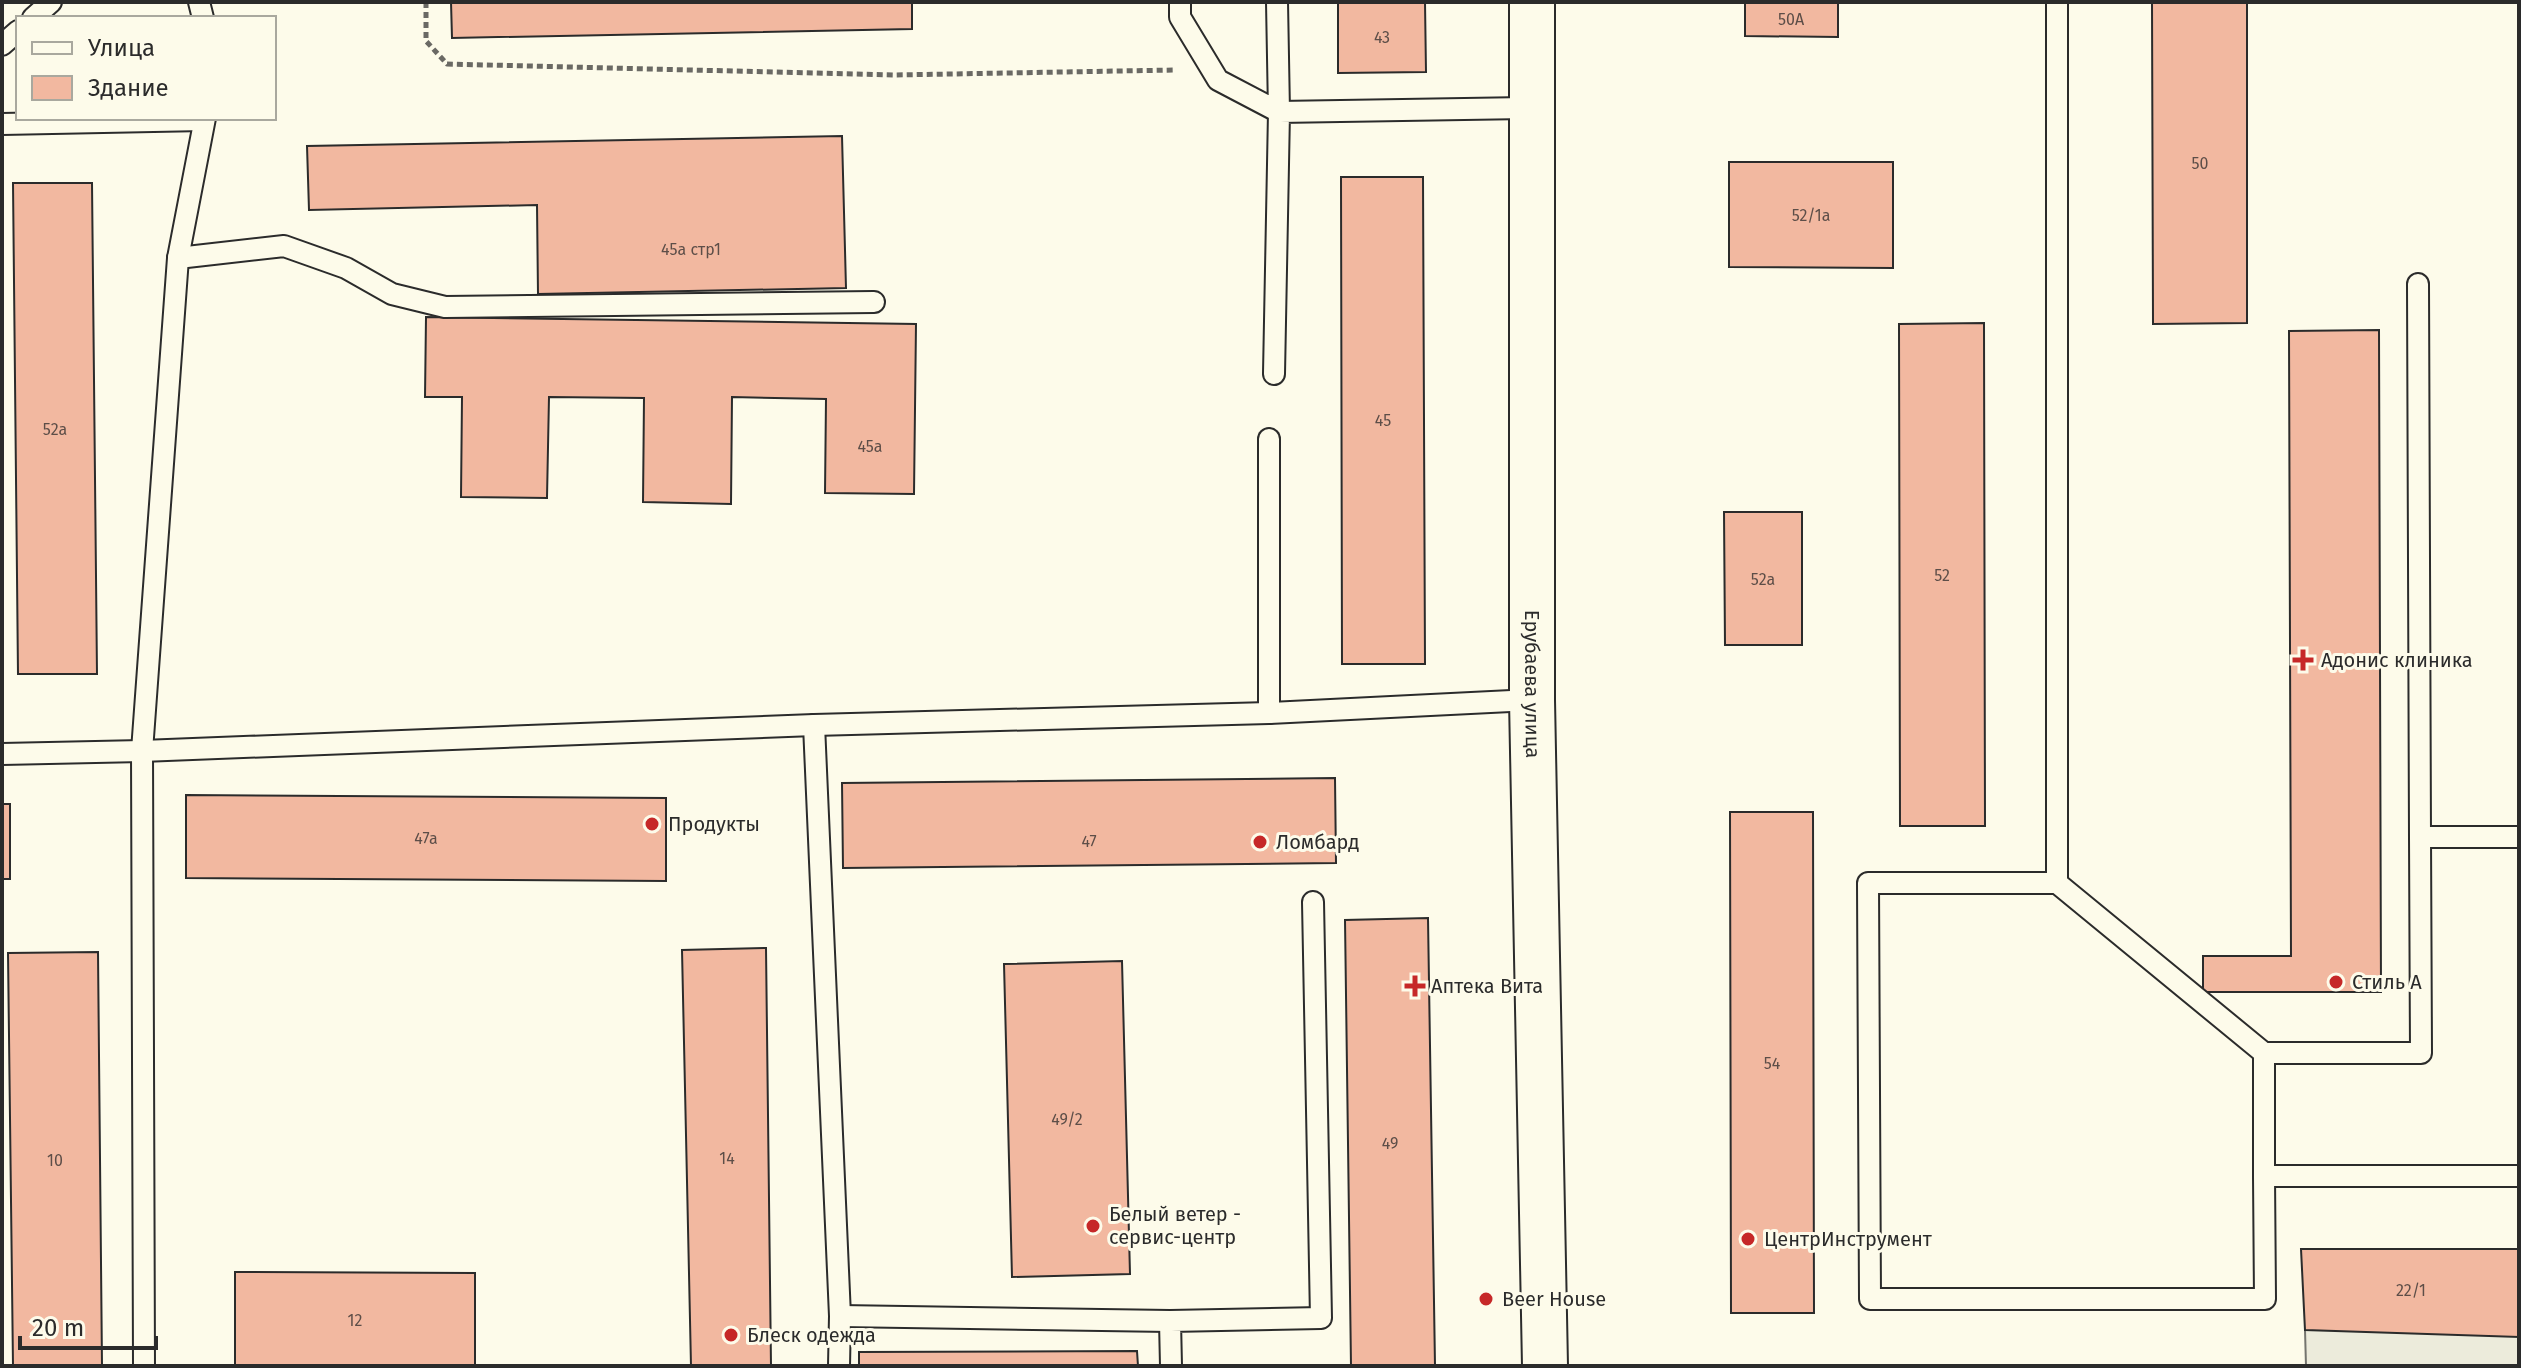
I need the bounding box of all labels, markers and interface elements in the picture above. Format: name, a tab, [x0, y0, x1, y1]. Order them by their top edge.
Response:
house number: 50А	[1778, 10, 1805, 29]
legend	[16, 16, 276, 120]
house number: 43	[1374, 28, 1390, 47]
text: Улица	[88, 34, 155, 62]
text: Здание	[88, 74, 169, 102]
house number: 50	[2192, 154, 2209, 173]
house number: 52/1а	[1792, 206, 1830, 225]
house number: 45а стр1	[661, 240, 721, 259]
house number: 45	[1375, 411, 1391, 430]
house number: 52а	[43, 420, 67, 439]
house number: 45а	[857, 437, 883, 456]
house number: 52	[1934, 566, 1950, 585]
house number: 52а	[1751, 570, 1775, 589]
street label: Ерубаева улица	[1520, 610, 1545, 759]
place label: Адонис клиника	[2321, 648, 2473, 672]
marker: Адонис клиника	[2292, 649, 2314, 671]
place label: Продукты	[668, 812, 760, 836]
marker: Продукты	[643, 815, 661, 833]
house number: 47а	[414, 829, 438, 848]
place label: Ломбард	[1276, 830, 1359, 854]
house number: 47	[1081, 832, 1097, 851]
marker: Ломбард	[1251, 833, 1269, 851]
place label: Стиль А	[2352, 970, 2422, 994]
marker: Стиль А	[2327, 973, 2345, 991]
place label: Аптека Вита	[1431, 974, 1543, 998]
marker: Аптека Вита	[1406, 977, 1424, 995]
house number: 54	[1764, 1054, 1781, 1073]
house number: 49/2	[1051, 1110, 1083, 1129]
house number: 49	[1382, 1134, 1398, 1153]
house number: 14	[719, 1149, 735, 1168]
house number: 10	[47, 1151, 63, 1170]
place label: Белый ветер - сервис-центр	[1109, 1202, 1241, 1249]
marker: Белый ветер - сервис-центр	[1084, 1217, 1102, 1235]
place label: ЦентрИнструмент	[1764, 1227, 1933, 1251]
marker: ЦентрИнструмент	[1739, 1230, 1757, 1248]
house number: 22/1	[2396, 1281, 2426, 1300]
place label: Beer House	[1502, 1287, 1606, 1311]
marker: Beer House	[1477, 1290, 1495, 1308]
scale bar	[20, 1300, 156, 1350]
house number: 12	[348, 1311, 362, 1330]
text: 20 m	[32, 1314, 84, 1342]
place label: Блеск одежда	[747, 1323, 876, 1347]
marker: Блеск одежда	[722, 1326, 740, 1344]

